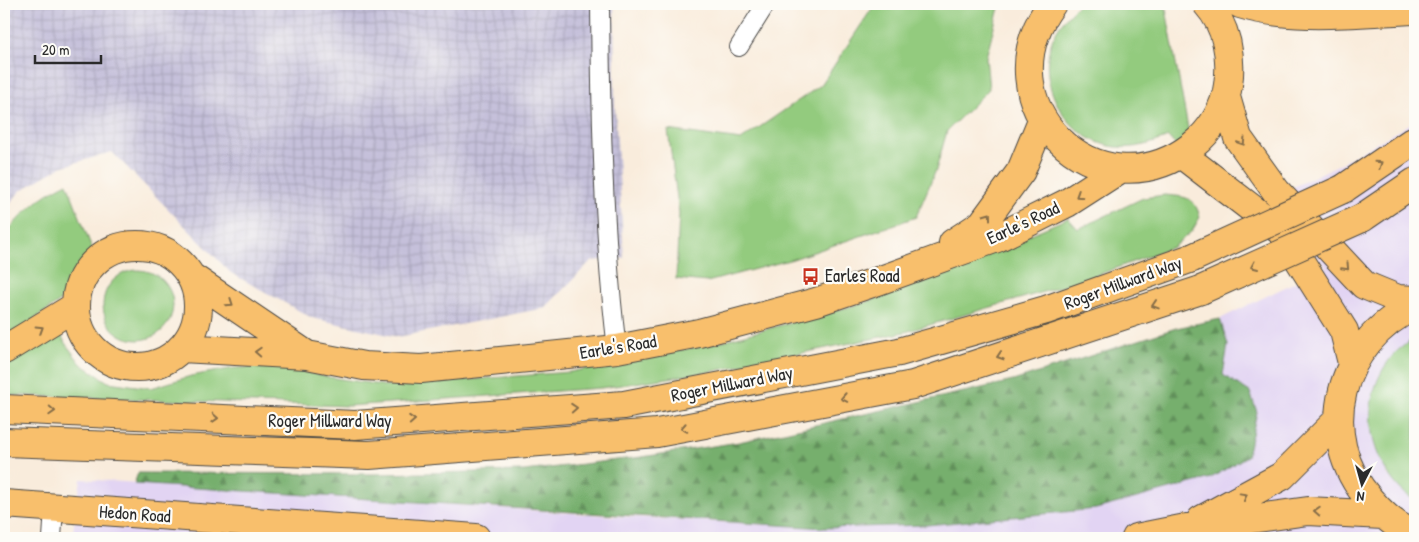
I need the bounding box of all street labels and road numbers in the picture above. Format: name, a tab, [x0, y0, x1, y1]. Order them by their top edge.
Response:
street label: Earle's Road	[982, 195, 1063, 250]
street label: Roger Millward Way	[1061, 250, 1185, 315]
street label: Earle's Road	[578, 328, 658, 365]
street label: Roger Millward Way	[669, 359, 795, 408]
street label: Roger Millward Way	[268, 408, 392, 433]
street label: Hedon Road	[98, 499, 172, 528]

